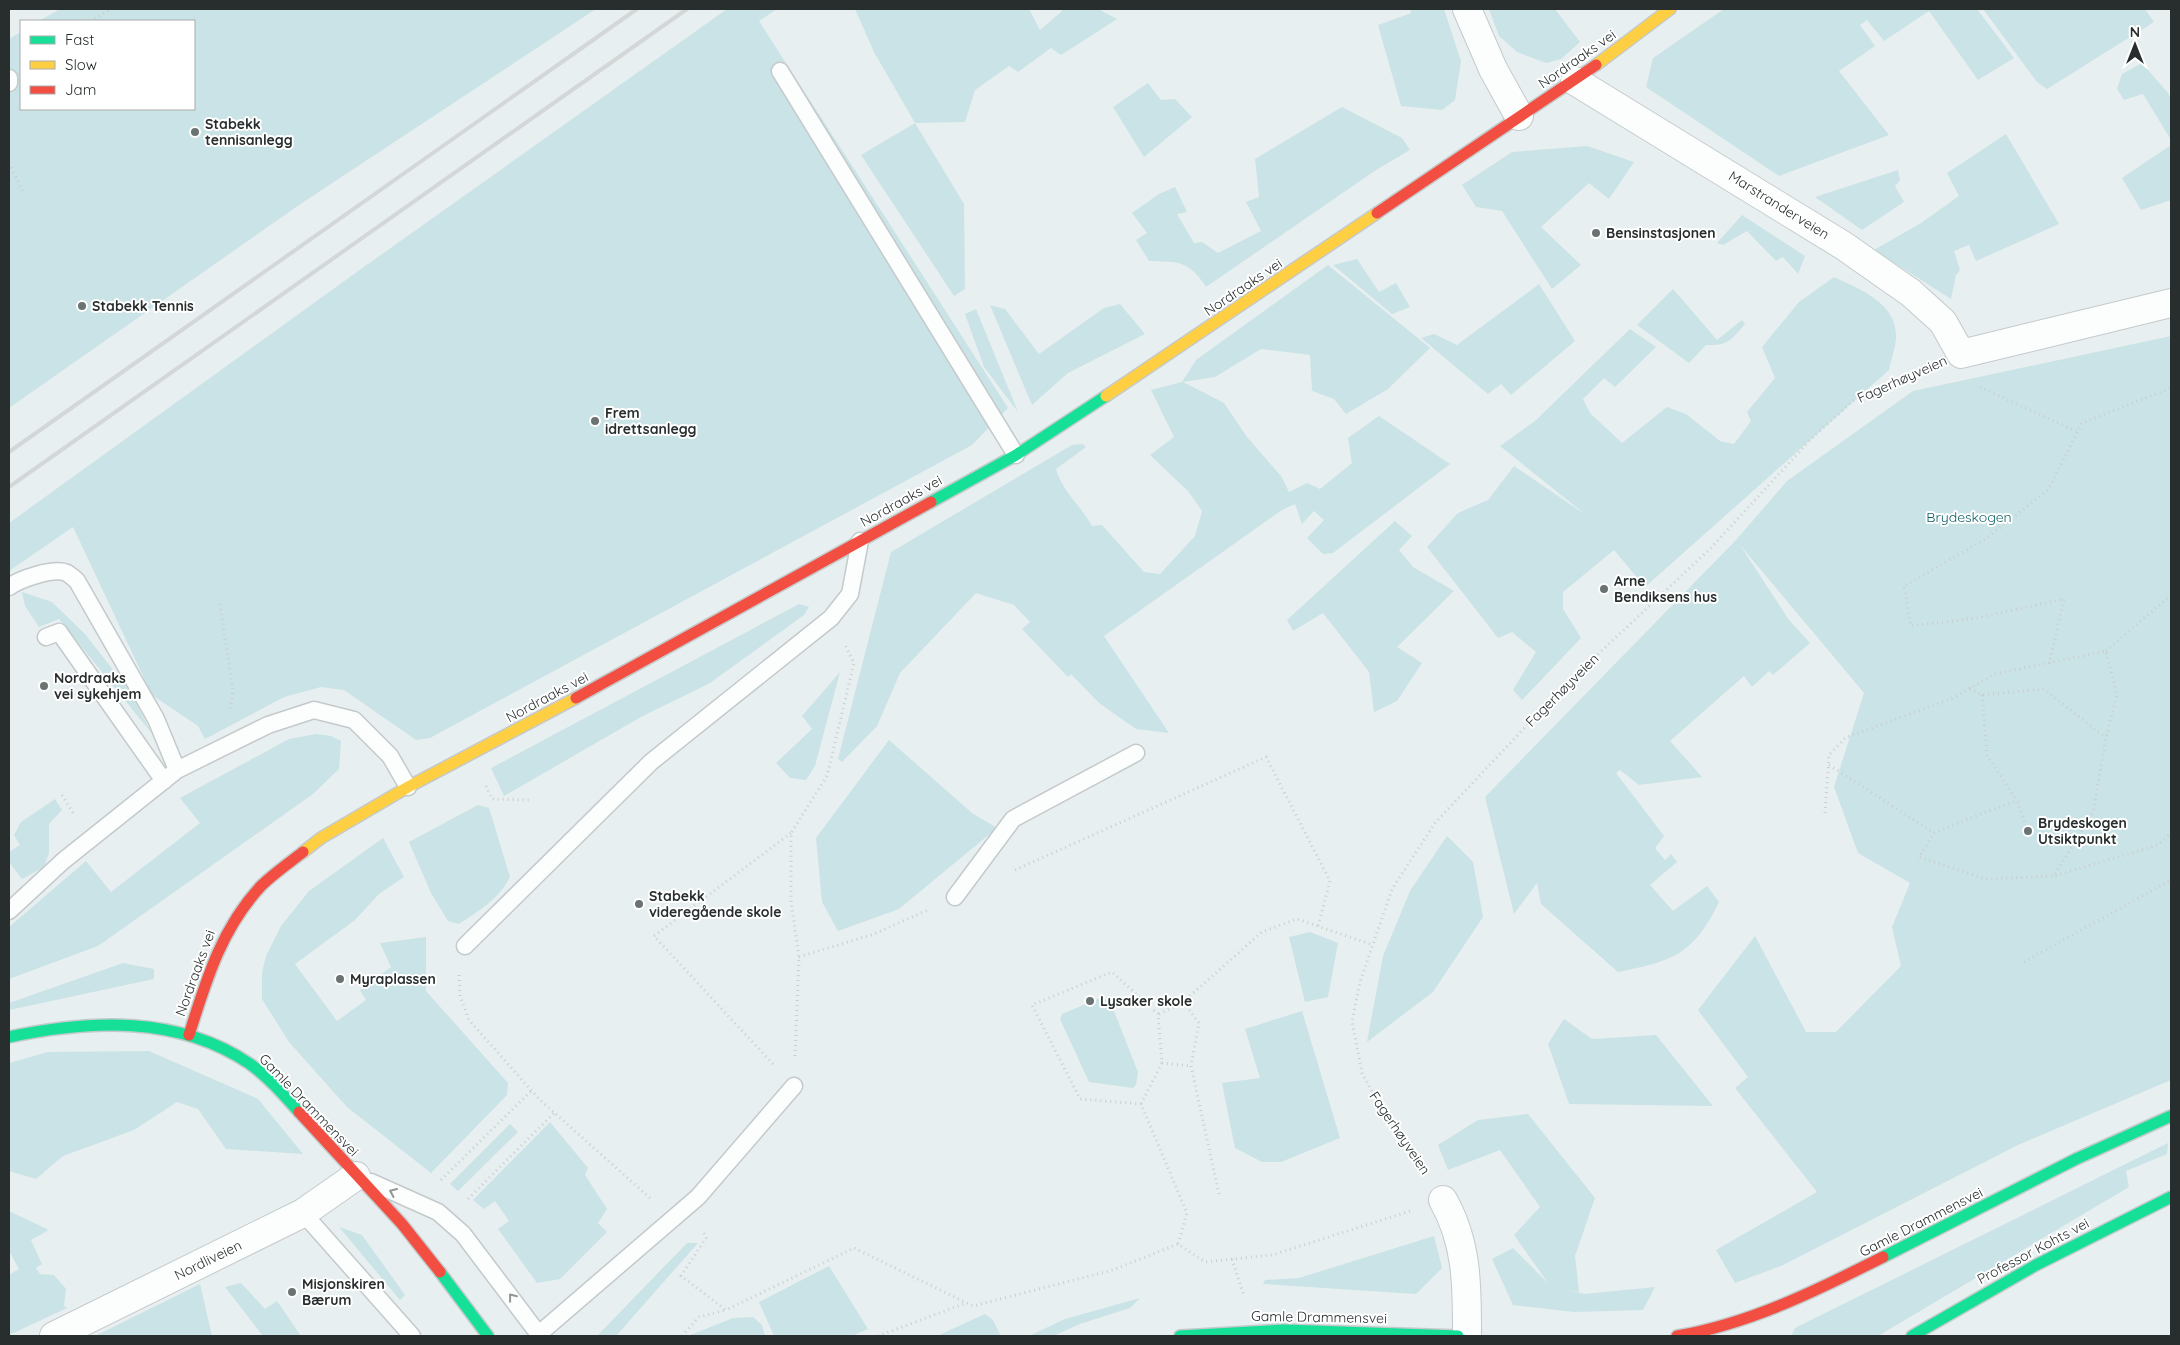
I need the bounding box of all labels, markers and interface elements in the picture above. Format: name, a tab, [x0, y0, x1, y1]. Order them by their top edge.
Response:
legend	[20, 20, 195, 110]
north arrow	[2110, 20, 2160, 70]
text: N	[2130, 23, 2140, 41]
street label: Nordraaks vei	[1535, 26, 1619, 92]
text: Fast	[65, 30, 94, 49]
text: Slow	[65, 55, 97, 74]
text: Jam	[65, 80, 96, 99]
place label: Stabekk tennisanlegg	[205, 115, 293, 149]
marker: Stabekk tennisanlegg	[189, 126, 201, 138]
street label: Marstranderveien	[1725, 167, 1833, 243]
place label: Bensinstasjonen	[1606, 224, 1716, 242]
marker: Bensinstasjonen	[1590, 227, 1602, 239]
street label: Nordraaks vei	[1200, 254, 1286, 320]
place label: Stabekk Tennis	[92, 297, 194, 315]
marker: Stabekk Tennis	[76, 300, 88, 312]
street label: Fagerhøyveien	[1854, 351, 1950, 407]
place label: Frem idrettsanlegg	[605, 404, 697, 438]
marker: Frem idrettsanlegg	[589, 415, 601, 427]
street label: Nordraaks vei	[857, 471, 945, 531]
park label: Brydeskogen	[1926, 508, 2012, 526]
place label: Arne Bendiksens hus	[1614, 572, 1717, 606]
marker: Arne Bendiksens hus	[1598, 583, 1610, 595]
street label: Fagerhøyveien	[1522, 650, 1602, 730]
street label: Nordraaks vei	[503, 668, 591, 726]
place label: Nordraaks vei sykehjem	[54, 669, 141, 703]
marker: Nordraaks vei sykehjem	[38, 680, 50, 692]
place label: Brydeskogen Utsiktpunkt	[2038, 814, 2127, 848]
marker: Brydeskogen Utsiktpunkt	[2022, 825, 2034, 837]
place label: Stabekk videregående skole	[649, 887, 781, 921]
marker: Stabekk videregående skole	[633, 898, 645, 910]
street label: Nordraaks vei	[171, 927, 219, 1019]
place label: Myraplassen	[350, 970, 436, 988]
marker: Myraplassen	[334, 973, 346, 985]
place label: Lysaker skole	[1100, 992, 1192, 1010]
marker: Lysaker skole	[1084, 995, 1096, 1007]
street label: Gamle Drammensvei	[255, 1050, 363, 1160]
street label: Fagerhøyveien	[1366, 1088, 1434, 1178]
street label: Gamle Drammensvei	[1856, 1183, 1986, 1261]
one-way arrow	[389, 1188, 398, 1199]
street label: Professor Kohts vei	[1974, 1214, 2092, 1288]
street label: Nordliveien	[171, 1236, 245, 1284]
place label: Misjonskiren Bærum	[302, 1275, 385, 1309]
marker: Misjonskiren Bærum	[286, 1286, 298, 1298]
one-way arrow	[509, 1293, 518, 1303]
street label: Gamle Drammensvei	[1251, 1307, 1387, 1327]

